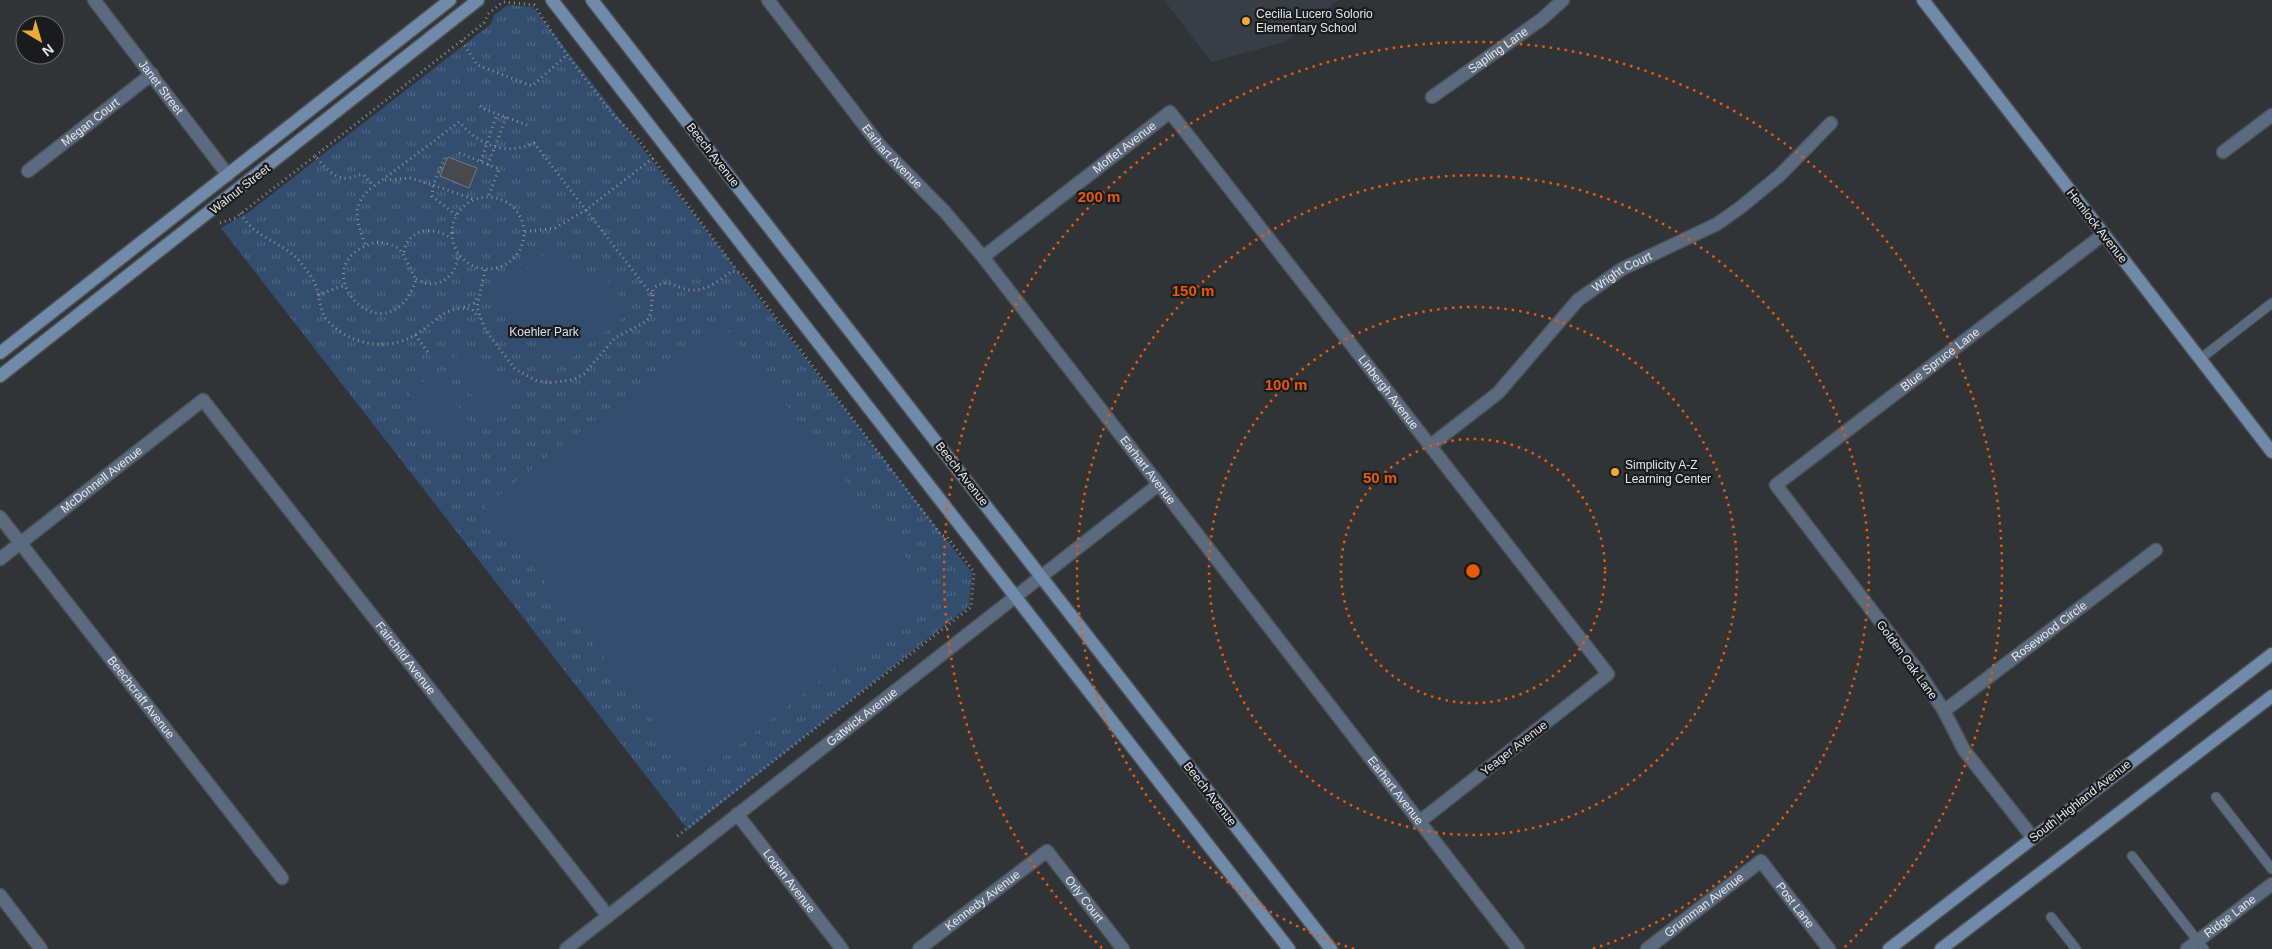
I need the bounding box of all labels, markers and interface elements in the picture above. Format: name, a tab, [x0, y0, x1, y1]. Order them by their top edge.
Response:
place label: Cecilia Lucero Solorio Elementary School	[1256, 7, 1373, 35]
north arrow	[15, 15, 65, 65]
marker: Cecilia Lucero Solorio Elementary School	[1240, 15, 1252, 27]
street label: Sapling Lane	[1465, 24, 1531, 76]
text: N	[39, 41, 57, 60]
street label: Janet Street	[136, 57, 187, 118]
street label: Megan Court	[59, 95, 122, 149]
street label: Moffet Avenue	[1090, 118, 1159, 176]
street label: Beech Avenue	[684, 120, 742, 190]
street label: Earhart Avenue	[859, 122, 925, 192]
street label: Walnut Street	[207, 161, 273, 217]
street label: Hemlock Avenue	[2064, 186, 2130, 266]
text: 200 m	[1078, 188, 1120, 205]
street label: Wright Court	[1589, 249, 1655, 295]
text: 150 m	[1172, 282, 1214, 299]
park label: Koehler Park	[509, 325, 580, 339]
street label: Blue Spruce Lane	[1898, 325, 1983, 394]
street label: Linbergh Avenue	[1355, 352, 1422, 432]
text: 100 m	[1265, 376, 1307, 393]
street label: Earhart Avenue	[1117, 433, 1179, 507]
street label: Beech Avenue	[933, 439, 991, 509]
street label: McDonnell Avenue	[58, 443, 145, 516]
place label: Simplicity A-Z Learning Center	[1625, 458, 1711, 486]
marker: Simplicity A-Z Learning Center	[1609, 466, 1621, 478]
text: 50 m	[1363, 469, 1397, 486]
centre of rings	[1464, 562, 1482, 580]
street label: Rosewood Circle	[2009, 598, 2090, 664]
street label: Golden Oak Lane	[1874, 618, 1940, 702]
street label: Fairchild Avenue	[373, 619, 439, 698]
street label: Beechcraft Avenue	[104, 653, 178, 742]
street label: Gatwick Avenue	[824, 685, 900, 749]
street label: Yeager Avenue	[1478, 717, 1550, 778]
street label: Earhart Avenue	[1365, 754, 1427, 828]
street label: South Highland Avenue	[2026, 757, 2134, 845]
street label: Beech Avenue	[1181, 759, 1239, 829]
street label: Logan Avenue	[760, 847, 818, 916]
street label: Kennedy Avenue	[942, 867, 1023, 933]
street label: Grumman Avenue	[1661, 870, 1747, 940]
street label: Orly Court	[1062, 873, 1107, 925]
street label: Post Lane	[1773, 880, 1818, 931]
street label: Ridge Lane	[2201, 892, 2259, 940]

